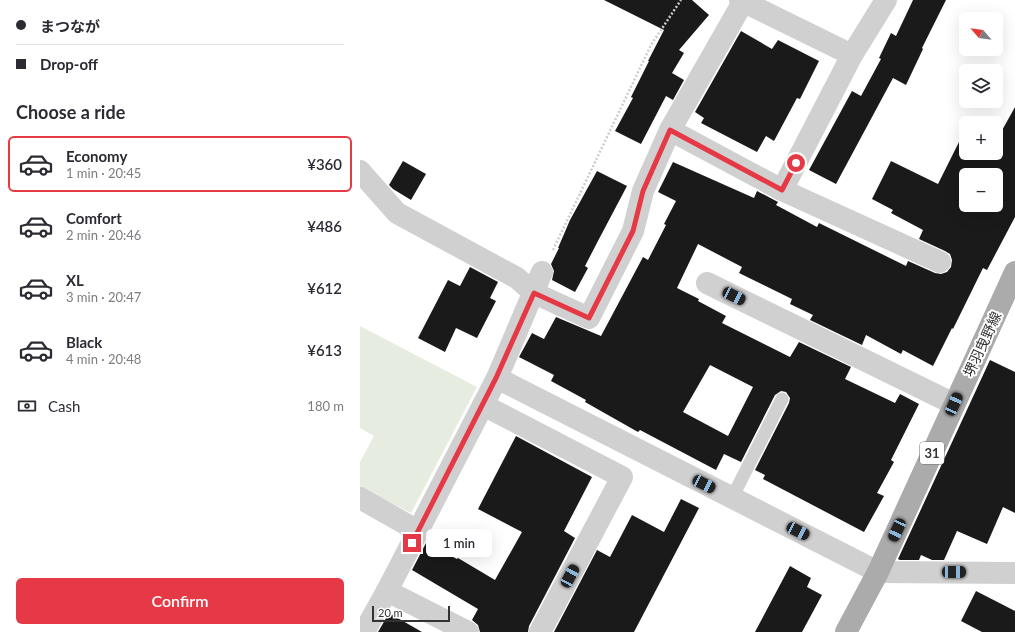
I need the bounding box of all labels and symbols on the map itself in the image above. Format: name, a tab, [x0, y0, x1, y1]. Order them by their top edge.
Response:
north arrow	[959, 12, 1003, 56]
route start	[787, 154, 805, 172]
car	[721, 285, 747, 307]
street label: 堺羽曳野線	[960, 309, 1004, 379]
car	[944, 391, 964, 417]
road number: 31	[920, 442, 944, 464]
car	[691, 473, 717, 495]
car	[886, 517, 908, 543]
car	[785, 520, 811, 542]
callout: 1 min	[426, 529, 492, 557]
route end	[403, 534, 421, 552]
car	[559, 563, 581, 589]
car	[942, 566, 966, 578]
scale bar	[372, 604, 450, 623]

